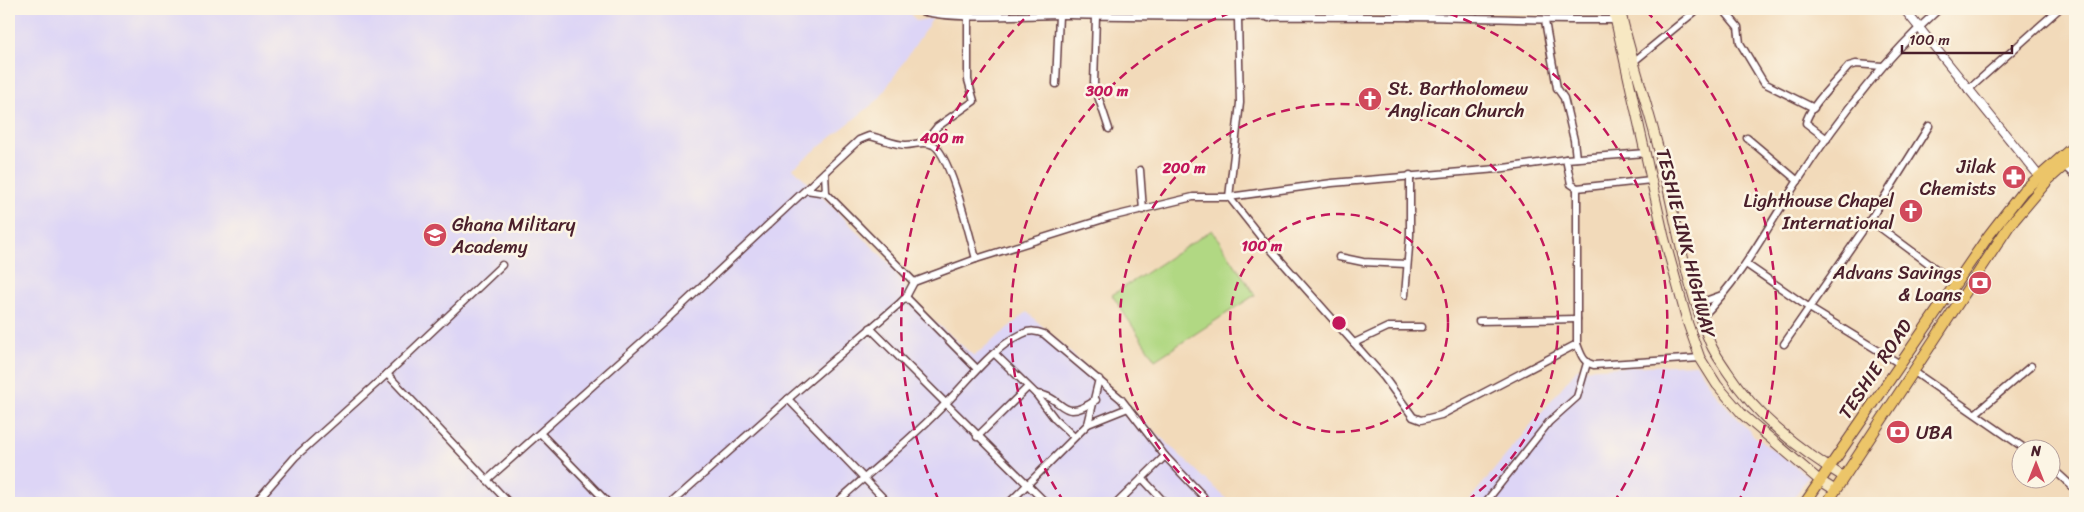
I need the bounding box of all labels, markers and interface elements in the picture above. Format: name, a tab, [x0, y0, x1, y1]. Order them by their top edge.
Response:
scale bar	[1902, 22, 2012, 54]
text: 100 m	[1909, 27, 1950, 53]
place label: St. Bartholomew Anglican Church	[1387, 72, 1529, 127]
text: 300 m	[1085, 78, 1129, 104]
church icon: St. Bartholomew Anglican Church	[1357, 86, 1383, 112]
text: 400 m	[919, 125, 964, 151]
street label: TESHIE LINK HIGHWAY	[1646, 145, 1726, 343]
place label: Jilak Chemists	[1920, 150, 1996, 205]
text: 200 m	[1161, 155, 1206, 181]
pharmacy icon: Jilak Chemists	[2001, 164, 2027, 190]
place label: Lighthouse Chapel International	[1744, 184, 1895, 239]
church icon: Lighthouse Chapel International	[1898, 198, 1924, 224]
place label: Ghana Military Academy	[451, 208, 576, 263]
school or university icon: Ghana Military Academy	[422, 222, 448, 248]
text: 100 m	[1242, 233, 1283, 259]
place label: Advans Savings & Loans	[1832, 256, 1962, 311]
bank icon: Advans Savings & Loans	[1967, 270, 1993, 296]
street label: TESHIE ROAD	[1829, 311, 1921, 426]
centre of rings	[1330, 314, 1348, 332]
place label: UBA	[1916, 416, 1953, 449]
bank icon: UBA	[1885, 419, 1911, 445]
text: N	[2030, 439, 2041, 464]
north arrow	[2012, 440, 2062, 490]

